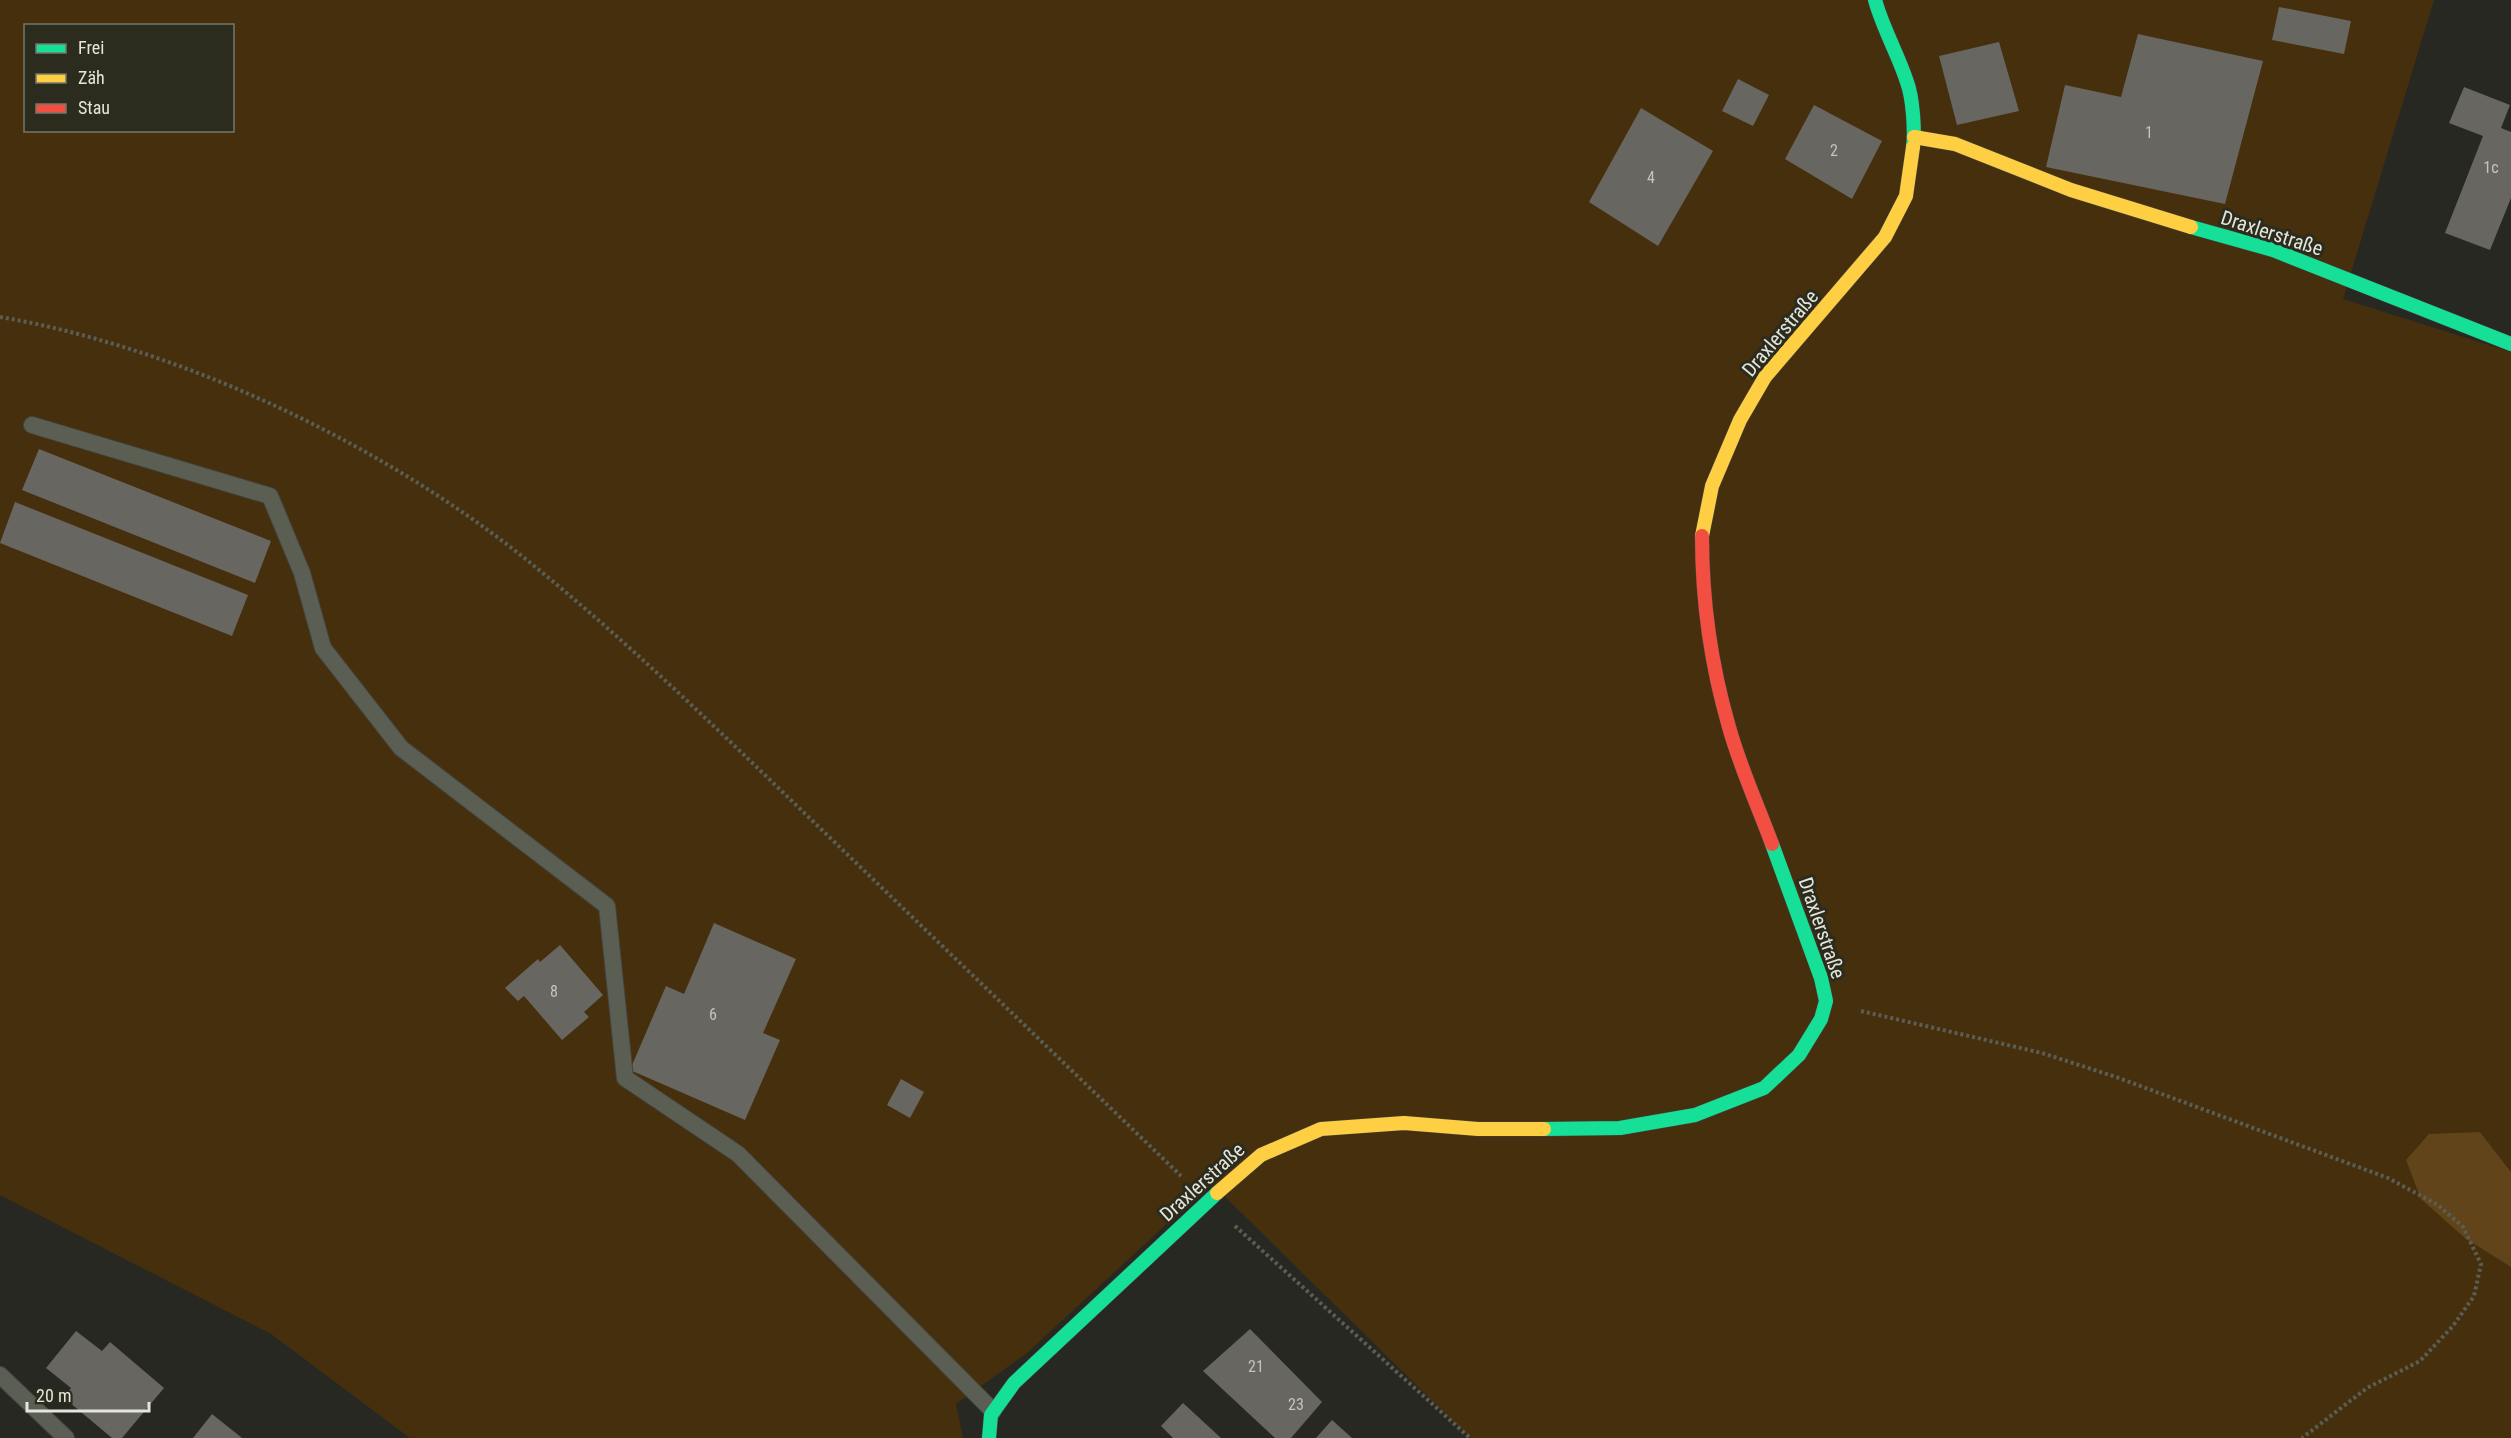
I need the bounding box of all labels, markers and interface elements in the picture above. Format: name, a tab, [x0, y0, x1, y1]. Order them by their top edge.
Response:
legend	[24, 24, 234, 132]
text: Frei	[78, 37, 104, 58]
text: Zäh	[78, 67, 105, 88]
text: Stau	[78, 97, 110, 118]
house number: 1	[2145, 123, 2153, 142]
house number: 2	[1830, 141, 1838, 160]
house number: 1c	[2483, 158, 2499, 177]
house number: 4	[1647, 168, 1655, 187]
street label: Draxlerstraße	[2218, 205, 2326, 261]
street label: Draxlerstraße	[1737, 285, 1823, 381]
street label: Draxlerstraße	[1793, 874, 1851, 982]
house number: 8	[550, 982, 558, 1001]
house number: 6	[709, 1005, 717, 1024]
street label: Draxlerstraße	[1155, 1138, 1249, 1226]
house number: 21	[1248, 1357, 1264, 1376]
scale bar	[27, 1375, 148, 1413]
text: 20 m	[36, 1385, 71, 1406]
house number: 23	[1288, 1395, 1304, 1414]

